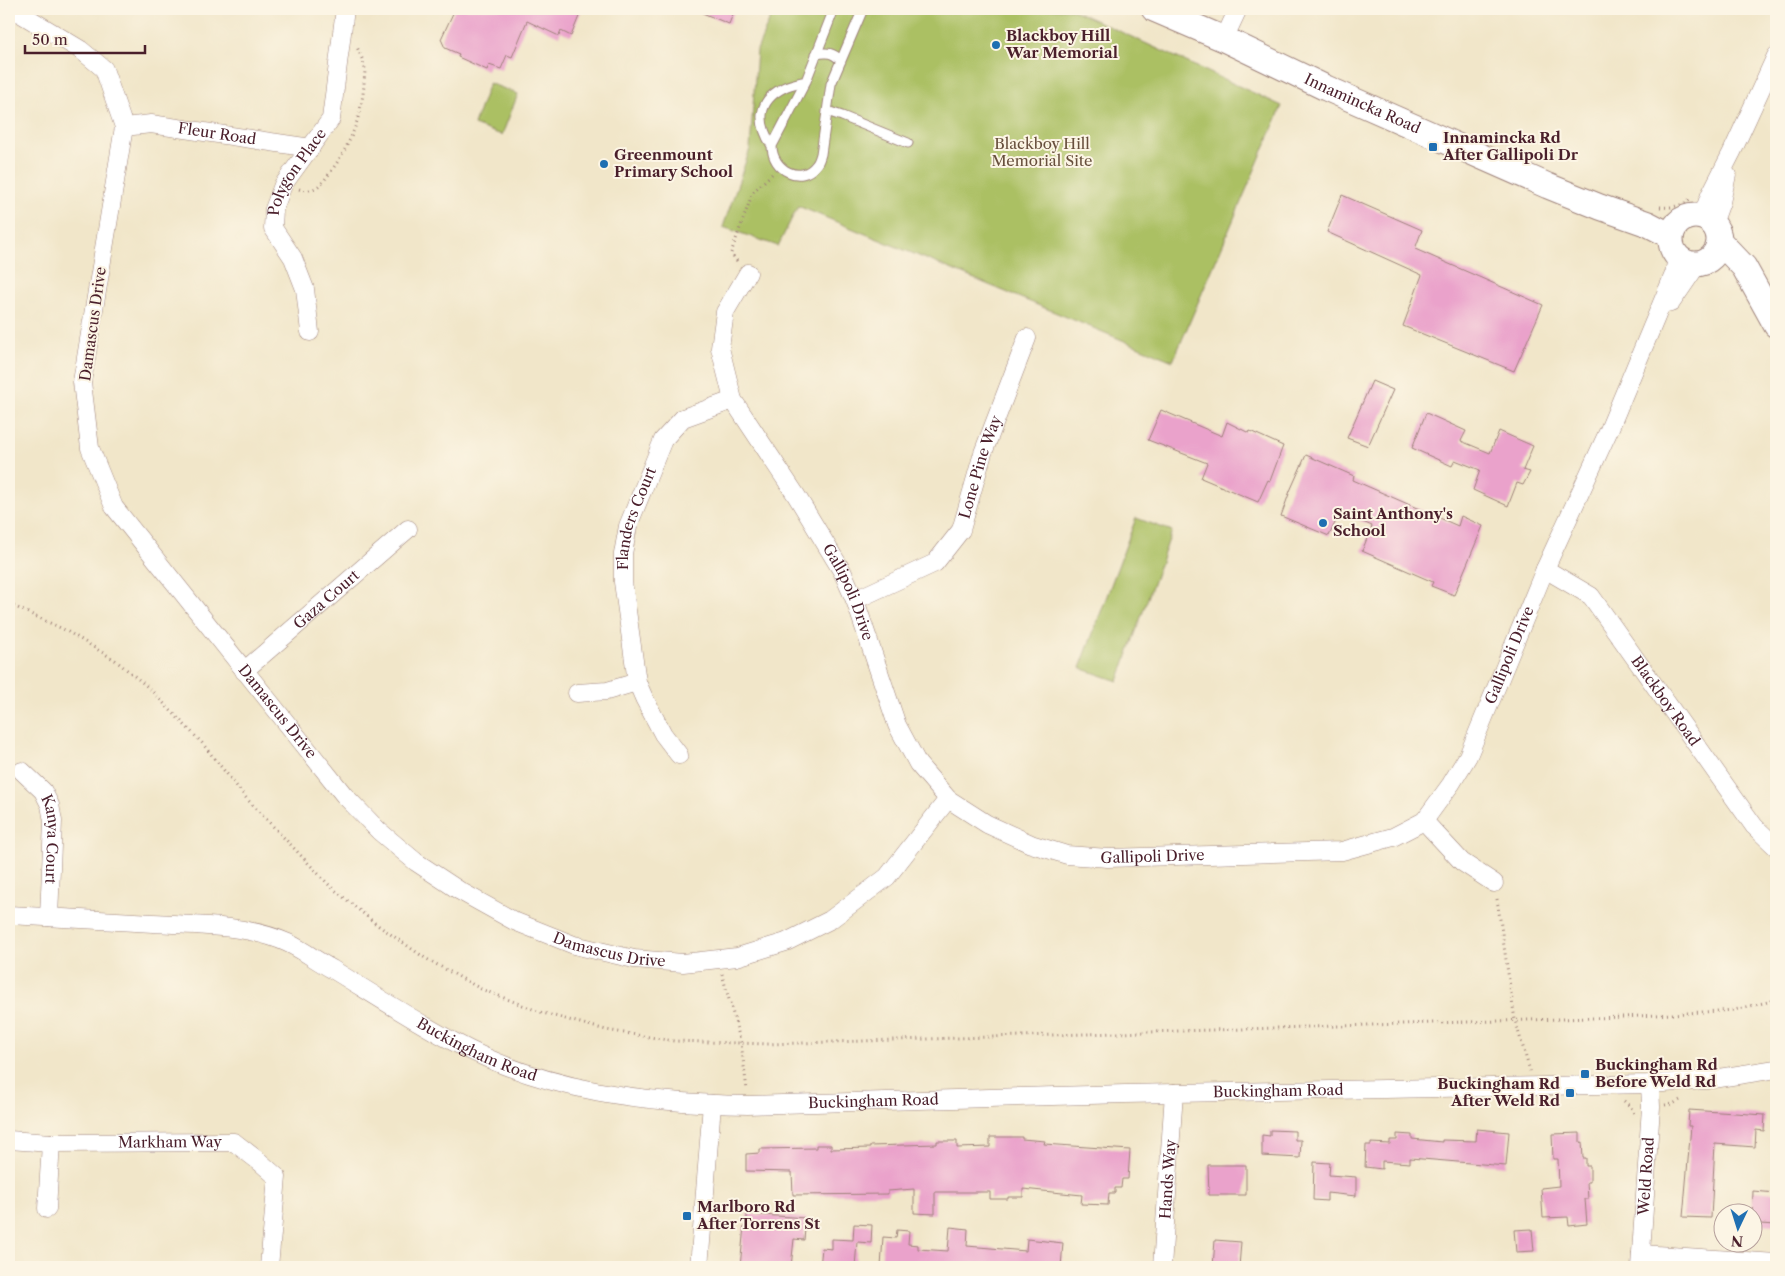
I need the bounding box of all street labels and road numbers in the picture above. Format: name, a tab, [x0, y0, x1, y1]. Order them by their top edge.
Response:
street label: Innamincka Road	[1301, 69, 1424, 138]
street label: Fleur Road	[177, 118, 258, 149]
street label: Polygon Place	[264, 124, 330, 216]
street label: Damascus Drive	[75, 266, 110, 382]
street label: Lone Pine Way	[955, 412, 1006, 521]
street label: Flanders Court	[613, 463, 660, 570]
street label: Gallipoli Drive	[819, 540, 878, 643]
street label: Gaza Court	[289, 565, 363, 633]
street label: Gallipoli Drive	[1480, 603, 1538, 707]
street label: Blackboy Road	[1627, 652, 1704, 749]
street label: Damascus Drive	[234, 660, 321, 762]
street label: Kanya Court	[37, 791, 63, 885]
street label: Gallipoli Drive	[1100, 845, 1205, 867]
street label: Damascus Drive	[550, 928, 666, 971]
street label: Buckingham Road	[414, 1013, 539, 1085]
street label: Buckingham Road	[1213, 1080, 1344, 1101]
street label: Buckingham Road	[808, 1089, 939, 1112]
street label: Markham Way	[118, 1132, 222, 1152]
street label: Weld Road	[1634, 1136, 1658, 1217]
street label: Hands Way	[1155, 1138, 1180, 1220]

